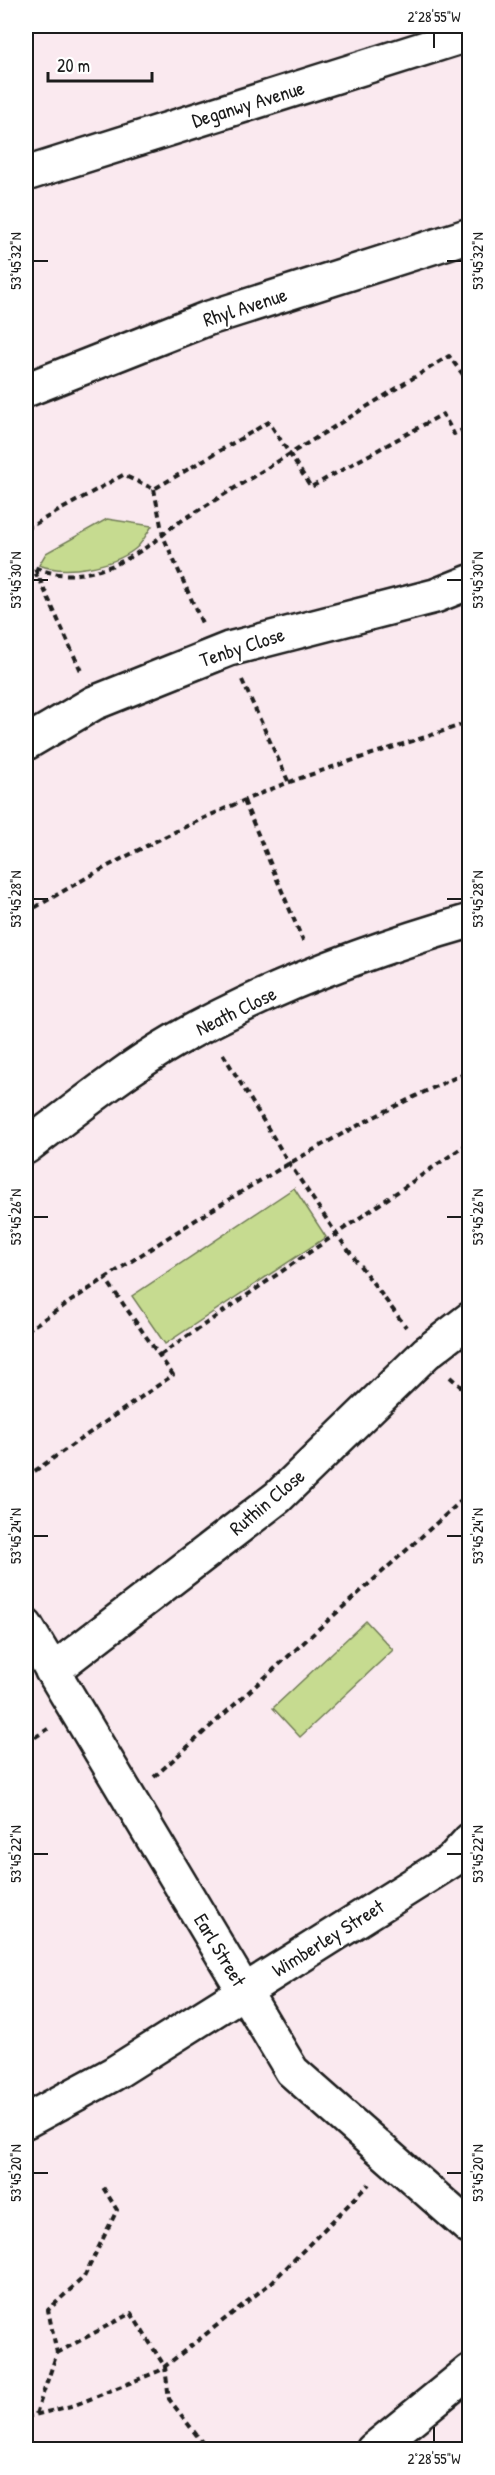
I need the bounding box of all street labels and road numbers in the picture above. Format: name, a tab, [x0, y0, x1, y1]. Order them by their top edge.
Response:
street label: Deganwy Avenue	[188, 74, 307, 133]
street label: Rhyl Avenue	[199, 280, 290, 333]
street label: Tenby Close	[196, 620, 288, 673]
street label: Neath Close	[191, 979, 281, 1042]
street label: Ruthin Close	[223, 1462, 310, 1541]
street label: Wimberley Street	[267, 1892, 390, 1983]
street label: Earl Street	[188, 1908, 253, 1992]

